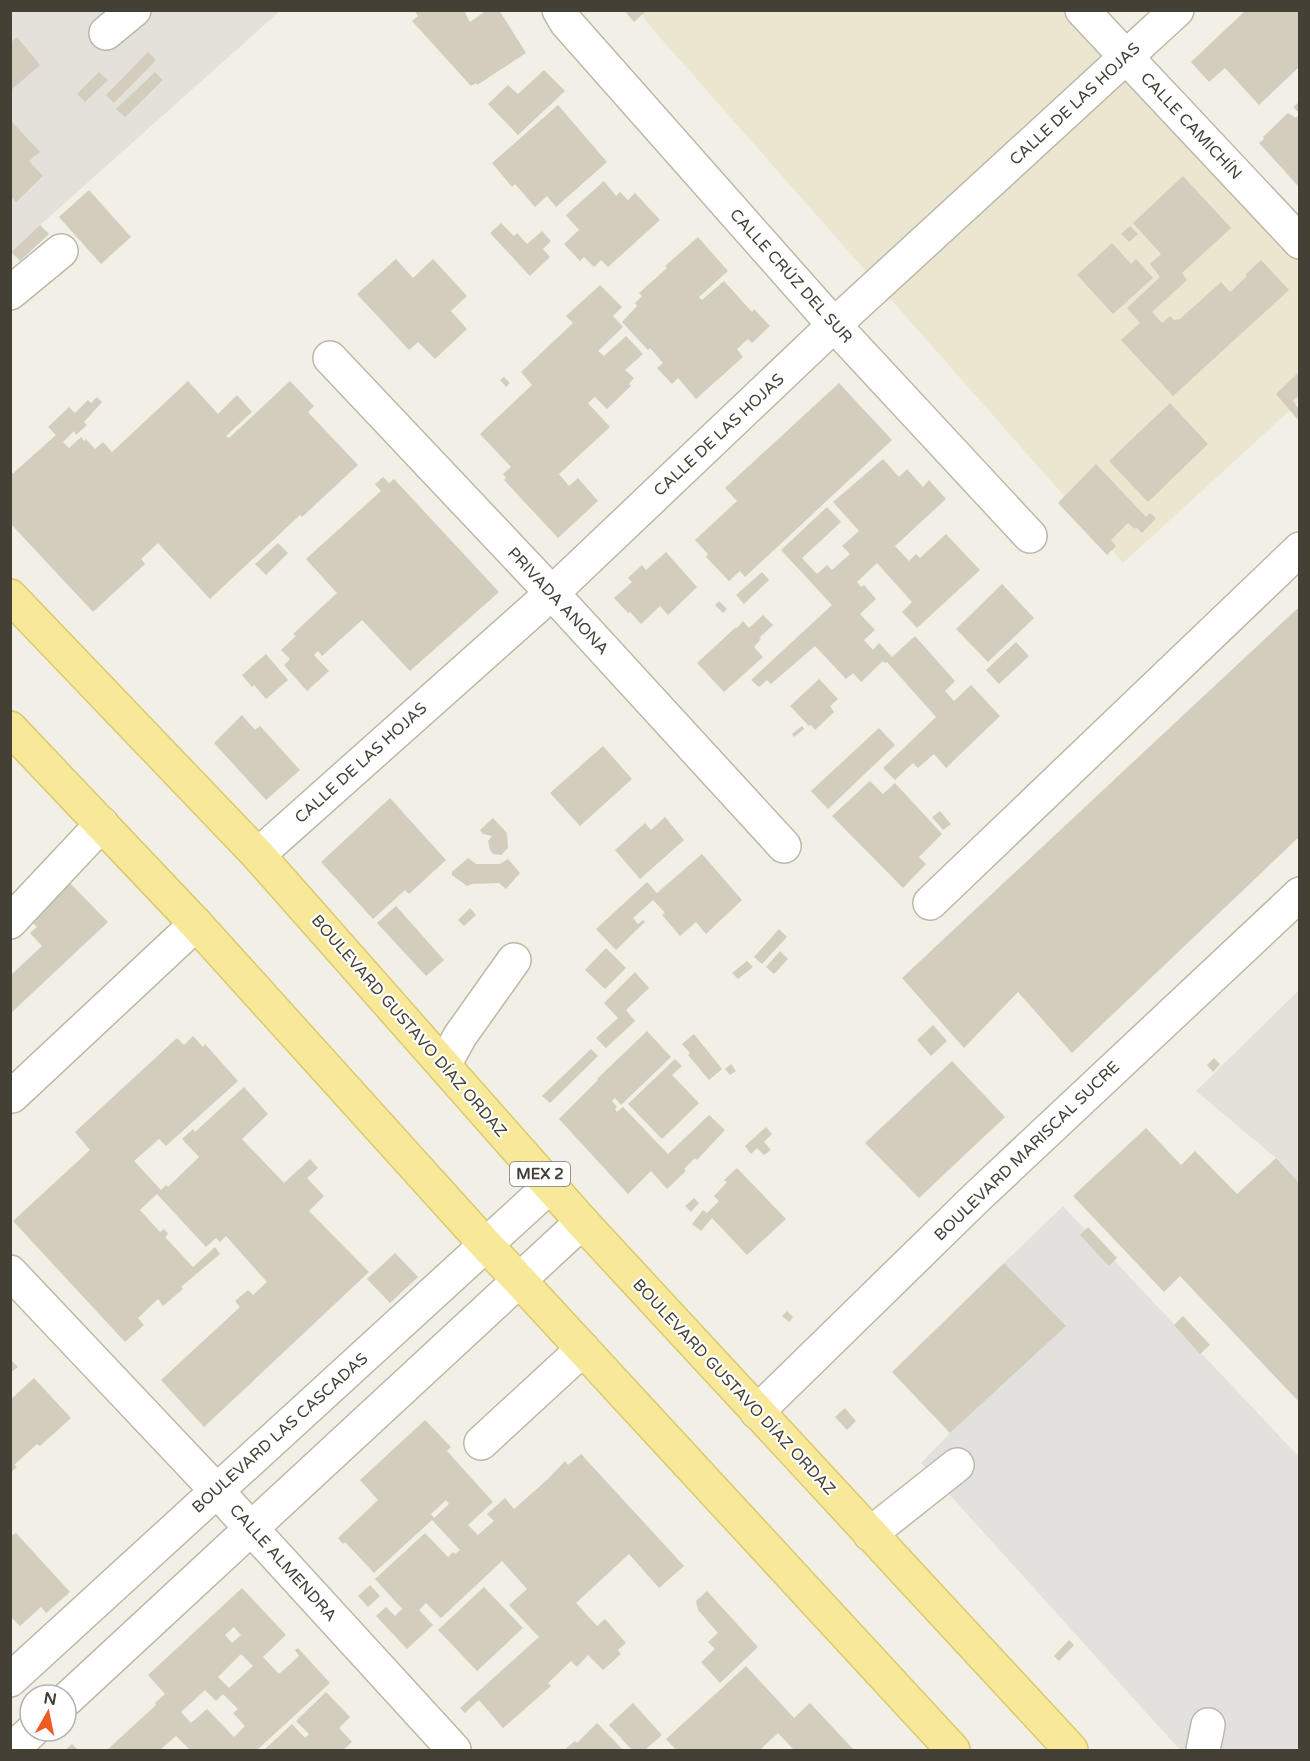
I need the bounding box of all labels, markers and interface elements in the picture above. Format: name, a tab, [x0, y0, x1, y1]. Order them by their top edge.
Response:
street label: CALLE DE LAS HOJAS	[1006, 38, 1144, 170]
street label: CALLE CAMICHÍN	[1136, 68, 1246, 184]
street label: CALLE CRÚZ DEL SUR	[725, 205, 857, 347]
street label: CALLE DE LAS HOJAS	[650, 369, 788, 501]
street label: PRIVADA ANONA	[503, 543, 613, 659]
street label: CALLE DE LAS HOJAS	[291, 698, 431, 828]
street label: BOULEVARD GUSTAVO DÍAZ ORDAZ	[307, 911, 511, 1141]
street label: BOULEVARD MARISCAL SUCRE	[930, 1057, 1124, 1245]
road number: MEX 2	[510, 1162, 570, 1186]
street label: BOULEVARD GUSTAVO DÍAZ ORDAZ	[628, 1275, 840, 1499]
street label: BOULEVARD LAS CASCADAS	[188, 1349, 372, 1517]
street label: CALLE ALMENDRA	[225, 1500, 341, 1626]
north arrow	[18, 1683, 78, 1743]
text: N	[42, 1688, 58, 1710]

